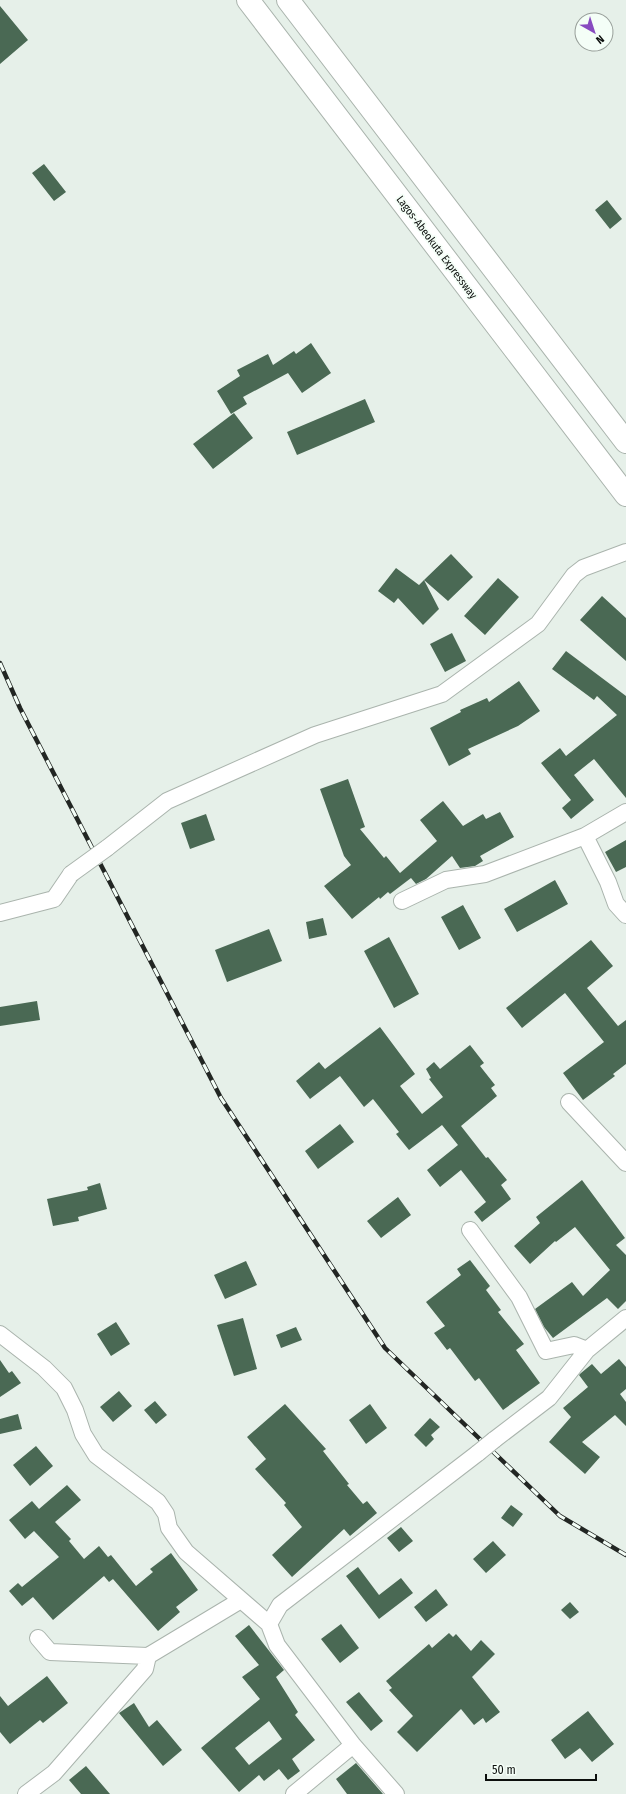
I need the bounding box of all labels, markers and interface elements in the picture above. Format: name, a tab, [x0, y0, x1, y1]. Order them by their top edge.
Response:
north arrow	[574, 12, 614, 52]
text: N	[593, 32, 607, 47]
street label: Lagos-Abeokuta Expressway	[394, 193, 480, 301]
scale bar	[486, 1756, 596, 1782]
text: 50 m	[492, 1763, 516, 1777]

